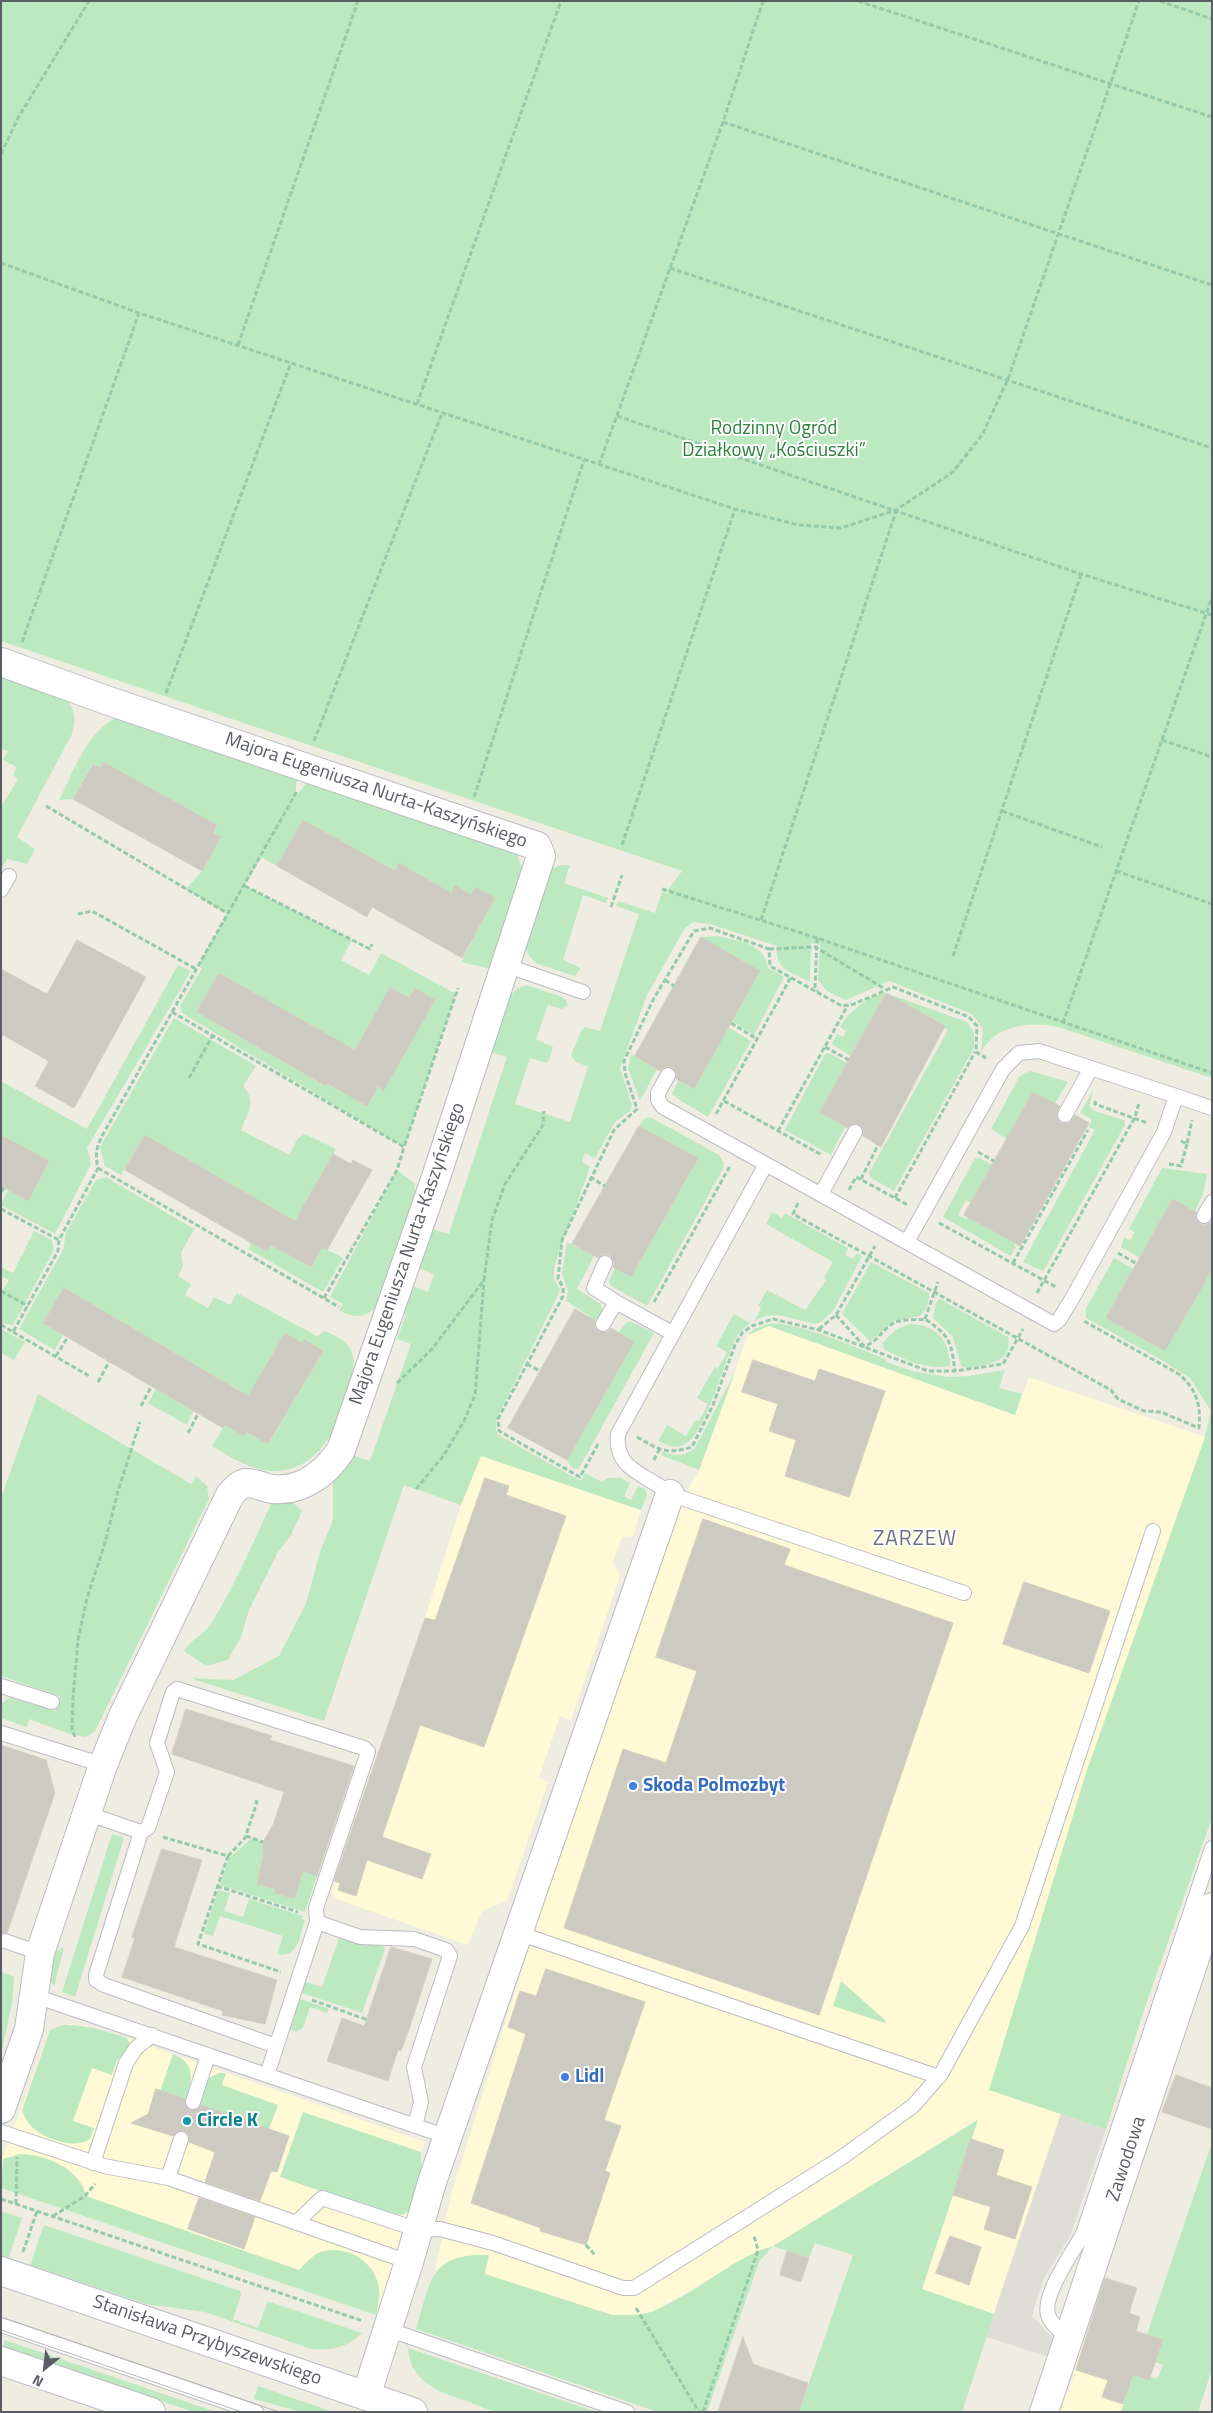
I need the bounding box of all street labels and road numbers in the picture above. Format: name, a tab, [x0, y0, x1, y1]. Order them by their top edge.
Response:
street label: Majora Eugeniusza Nurta-Kaszyńskiego	[222, 728, 530, 854]
street label: Majora Eugeniusza Nurta-Kaszyńskiego	[345, 1100, 471, 1408]
street label: Zawodowa	[1103, 2114, 1151, 2204]
street label: Stanisława Przybyszewskiego	[90, 2291, 324, 2391]

